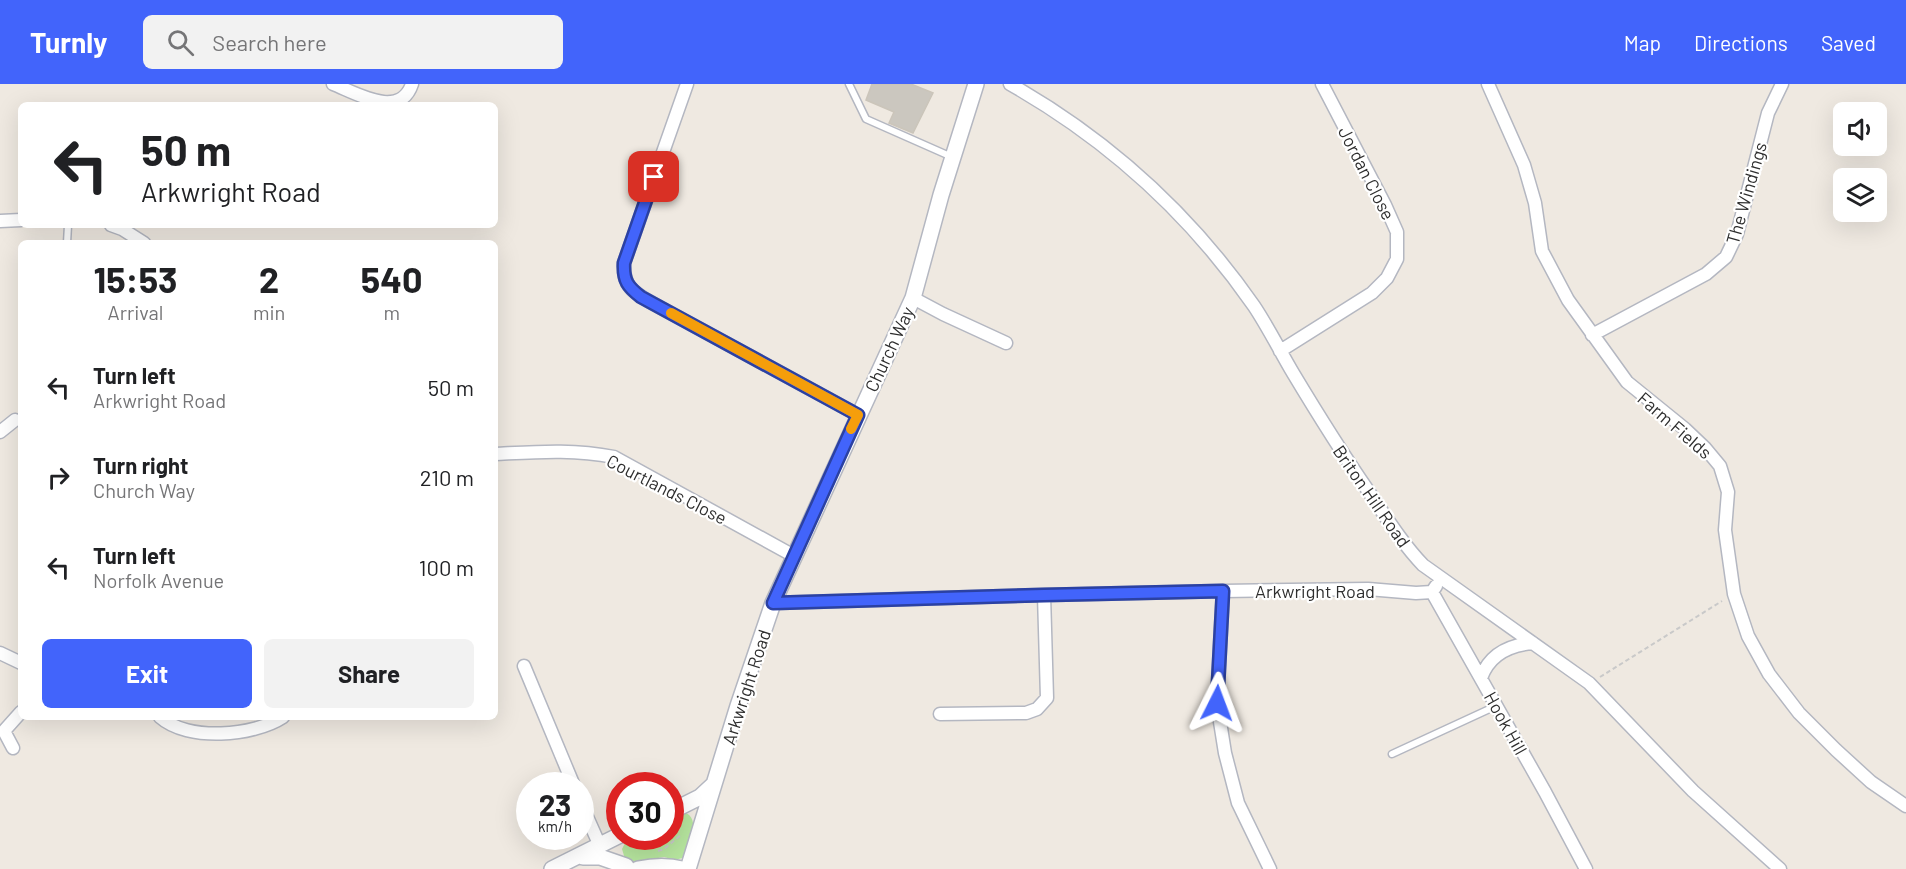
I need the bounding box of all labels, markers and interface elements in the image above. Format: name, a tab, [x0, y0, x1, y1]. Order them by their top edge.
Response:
search box	[143, 15, 563, 69]
text: Turnly	[30, 25, 107, 59]
icon: search	[164, 26, 197, 59]
text: Search here	[212, 29, 327, 55]
text: Map	[1624, 30, 1661, 55]
text: Directions	[1694, 30, 1788, 55]
text: Saved	[1821, 30, 1876, 55]
map controls	[1833, 102, 1887, 222]
button: sound	[1833, 102, 1887, 156]
street label: Jordan Close	[1334, 123, 1400, 223]
text: 50 m	[141, 124, 231, 174]
icon: left	[42, 126, 120, 204]
street label: The Windings	[1721, 139, 1771, 247]
pin	[628, 151, 679, 202]
icon: arrive	[637, 160, 670, 193]
button: layers	[1833, 168, 1887, 222]
text: Arkwright Road	[141, 175, 321, 207]
text: 15:53	[93, 257, 178, 300]
text: 2	[259, 257, 279, 300]
text: 540	[361, 257, 423, 300]
text: Arrival	[108, 300, 163, 324]
text: min	[253, 300, 285, 324]
text: m	[383, 300, 400, 324]
street label: Church Way	[860, 303, 918, 395]
text: Turn left	[93, 362, 176, 388]
icon: left	[42, 371, 75, 404]
text: 50 m	[428, 374, 474, 400]
street label: Farm Fields	[1633, 387, 1717, 463]
text: Arkwright Road	[93, 388, 226, 412]
street label: Briton Hill Road	[1329, 441, 1415, 551]
street label: Courtlands Close	[603, 449, 731, 529]
text: Turn right	[93, 452, 188, 478]
icon: right	[42, 461, 75, 494]
text: 210 m	[420, 464, 474, 490]
text: Church Way	[93, 478, 195, 502]
text: Turn left	[93, 542, 176, 568]
icon: left	[42, 551, 75, 584]
text: 100 m	[419, 554, 474, 580]
text: Norfolk Avenue	[93, 568, 224, 592]
street label: Arkwright Road	[1255, 580, 1375, 602]
street label: Arkwright Road	[717, 627, 775, 747]
button: Exit	[42, 639, 252, 708]
button: Share	[264, 639, 474, 708]
position arrow	[1185, 671, 1249, 735]
street label: Hook Hill	[1480, 688, 1532, 758]
speed limit sign: 30	[606, 772, 684, 850]
text: 23	[539, 786, 571, 822]
text: km/h	[538, 817, 572, 835]

